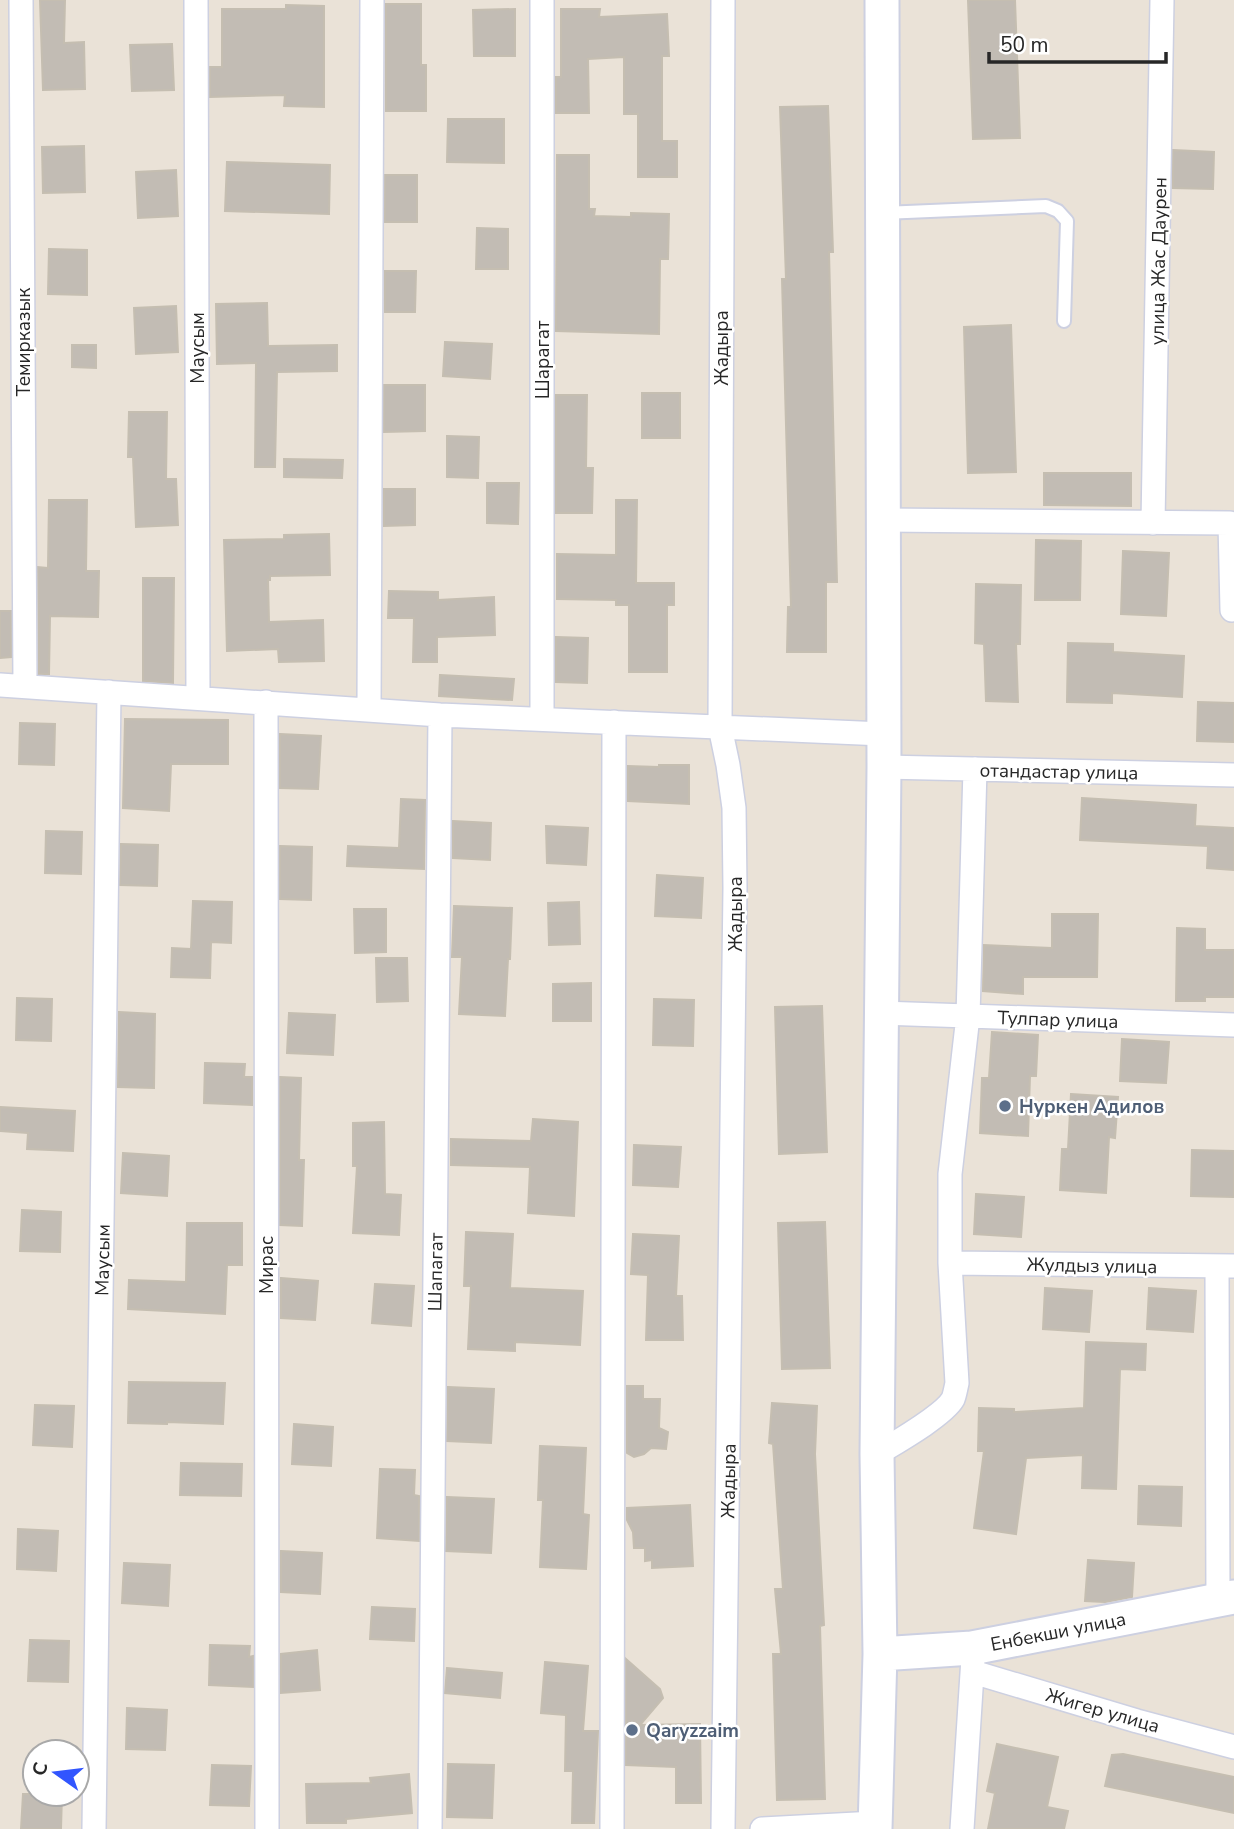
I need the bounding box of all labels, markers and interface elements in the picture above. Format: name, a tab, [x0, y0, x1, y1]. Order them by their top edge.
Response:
scale bar	[989, 21, 1166, 65]
text: 50 m	[1000, 31, 1049, 59]
street label: улица Жас Даурен	[1145, 177, 1173, 345]
street label: Темирказык	[11, 288, 37, 396]
street label: Жадыра	[709, 310, 735, 386]
street label: Маусым	[185, 312, 211, 384]
street label: Шарагат	[530, 320, 556, 399]
street label: отандастар улица	[979, 758, 1139, 786]
street label: Жадыра	[723, 876, 749, 952]
street label: Тулпар улица	[997, 1005, 1119, 1035]
place label: Нуркен Адилов	[1019, 1094, 1164, 1120]
marker: Нуркен Адилов	[997, 1098, 1013, 1114]
street label: Маусым	[89, 1224, 117, 1296]
street label: Шапагат	[422, 1232, 450, 1312]
street label: Мирас	[254, 1236, 280, 1294]
street label: Жулдыз улица	[1026, 1252, 1158, 1280]
street label: Жадыра	[715, 1443, 743, 1519]
street label: Енбекши улица	[988, 1606, 1128, 1658]
street label: Жигер улица	[1043, 1682, 1163, 1740]
place label: Qaryzzaim	[646, 1718, 739, 1744]
marker: Qaryzzaim	[624, 1722, 640, 1738]
north arrow	[21, 1738, 91, 1808]
text: С	[26, 1760, 55, 1779]

